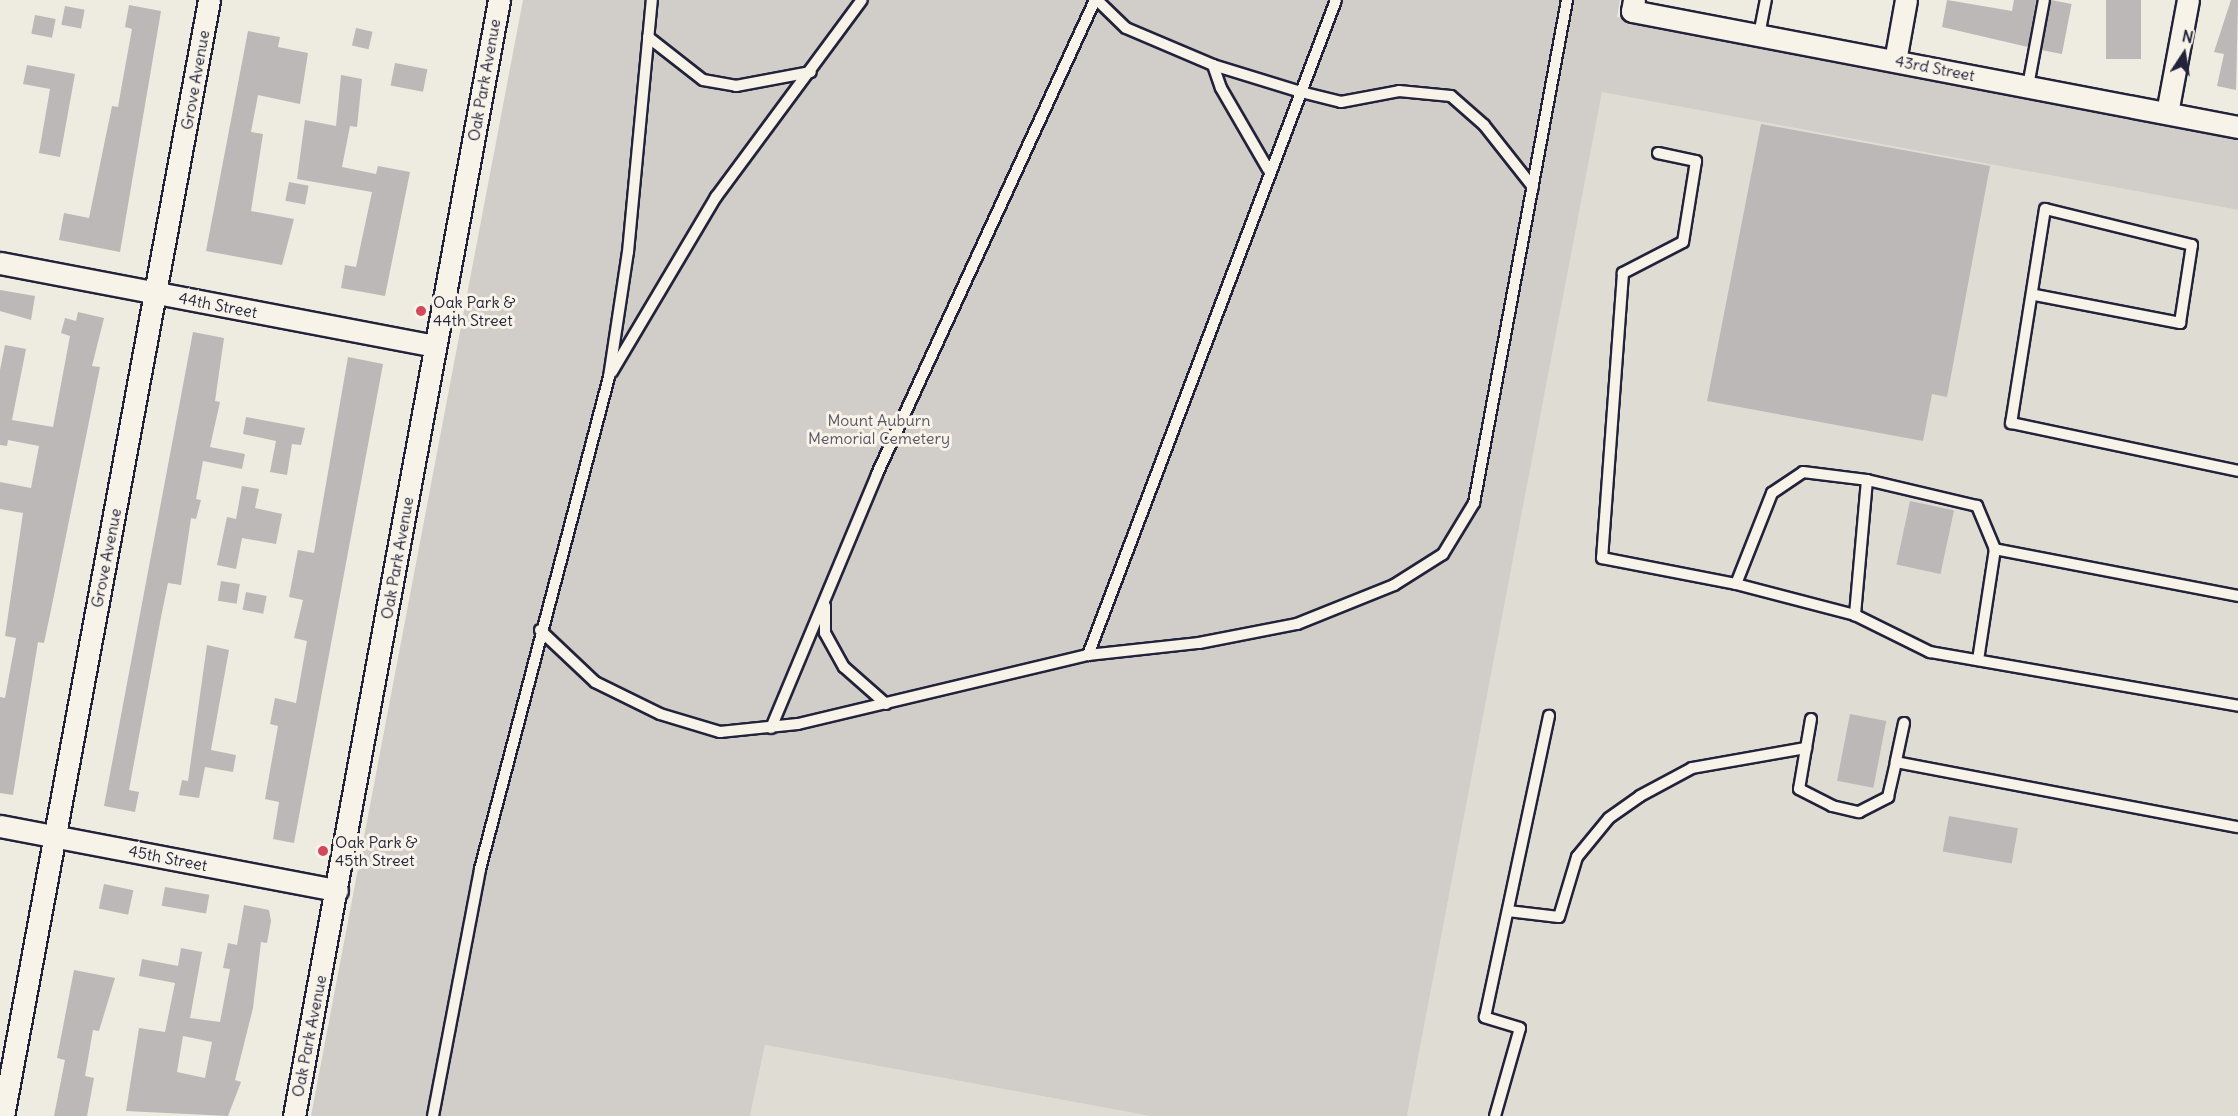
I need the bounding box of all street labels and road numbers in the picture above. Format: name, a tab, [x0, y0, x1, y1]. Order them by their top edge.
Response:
street label: Oak Park Avenue	[464, 17, 504, 143]
street label: Grove Avenue	[177, 29, 213, 131]
street label: 43rd Street	[1894, 51, 1976, 85]
street label: 44th Street	[177, 288, 259, 322]
street label: Oak Park Avenue	[377, 495, 417, 621]
street label: Grove Avenue	[87, 507, 125, 609]
street label: 45th Street	[127, 841, 209, 875]
street label: Oak Park Avenue	[288, 973, 330, 1099]

